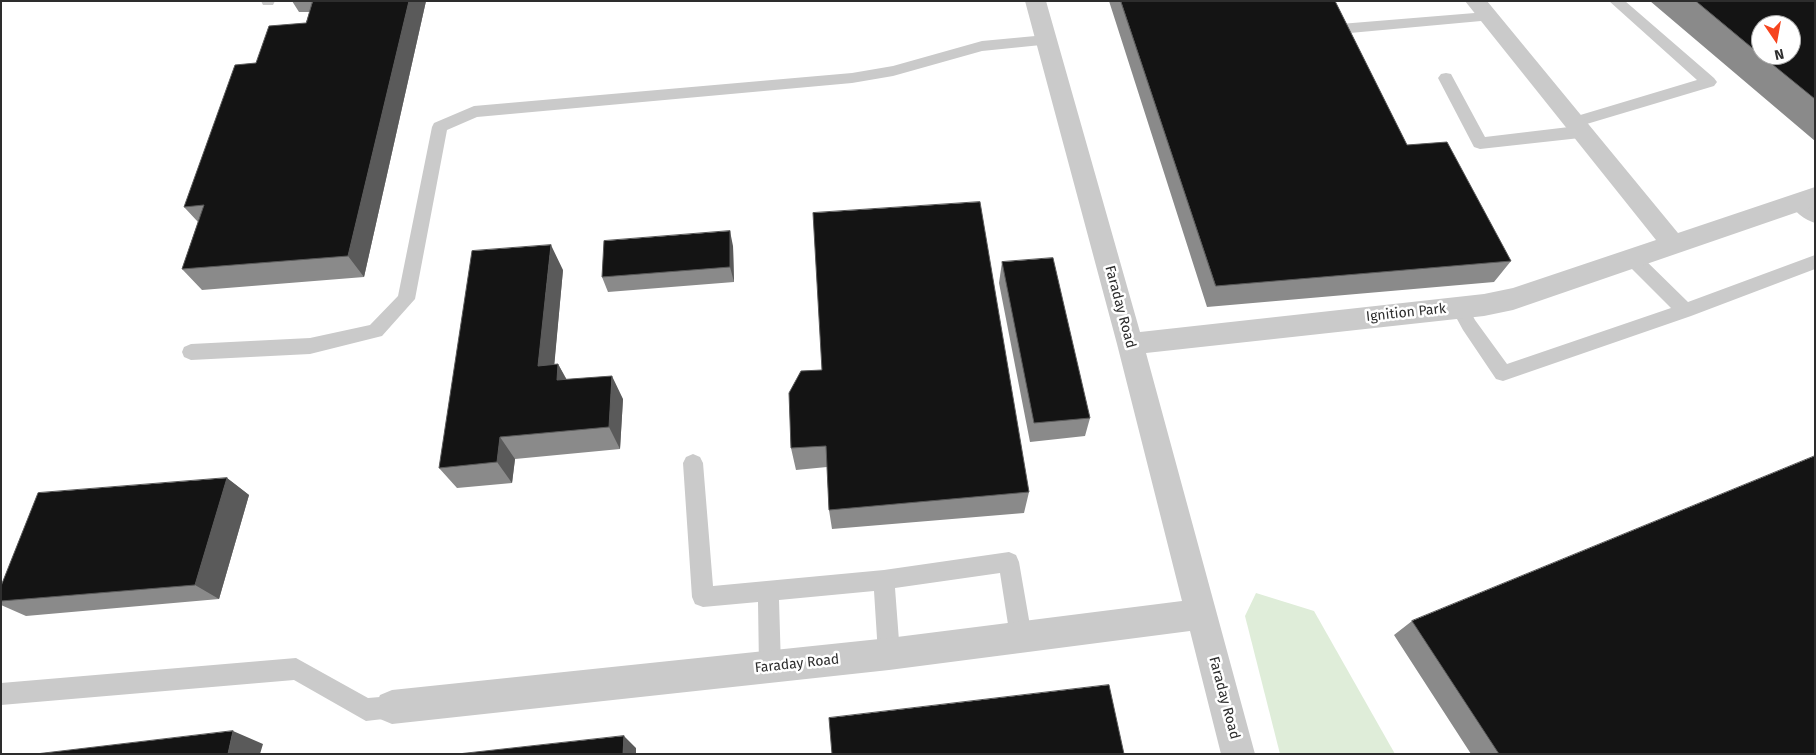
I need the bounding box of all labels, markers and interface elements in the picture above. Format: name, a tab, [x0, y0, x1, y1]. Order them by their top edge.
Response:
north arrow	[1751, 15, 1801, 65]
text: N	[1773, 45, 1785, 63]
street label: Faraday Road	[1101, 264, 1139, 350]
street label: Ignition Park	[1365, 300, 1447, 326]
street label: Faraday Road	[754, 651, 840, 677]
street label: Faraday Road	[1205, 655, 1243, 741]

